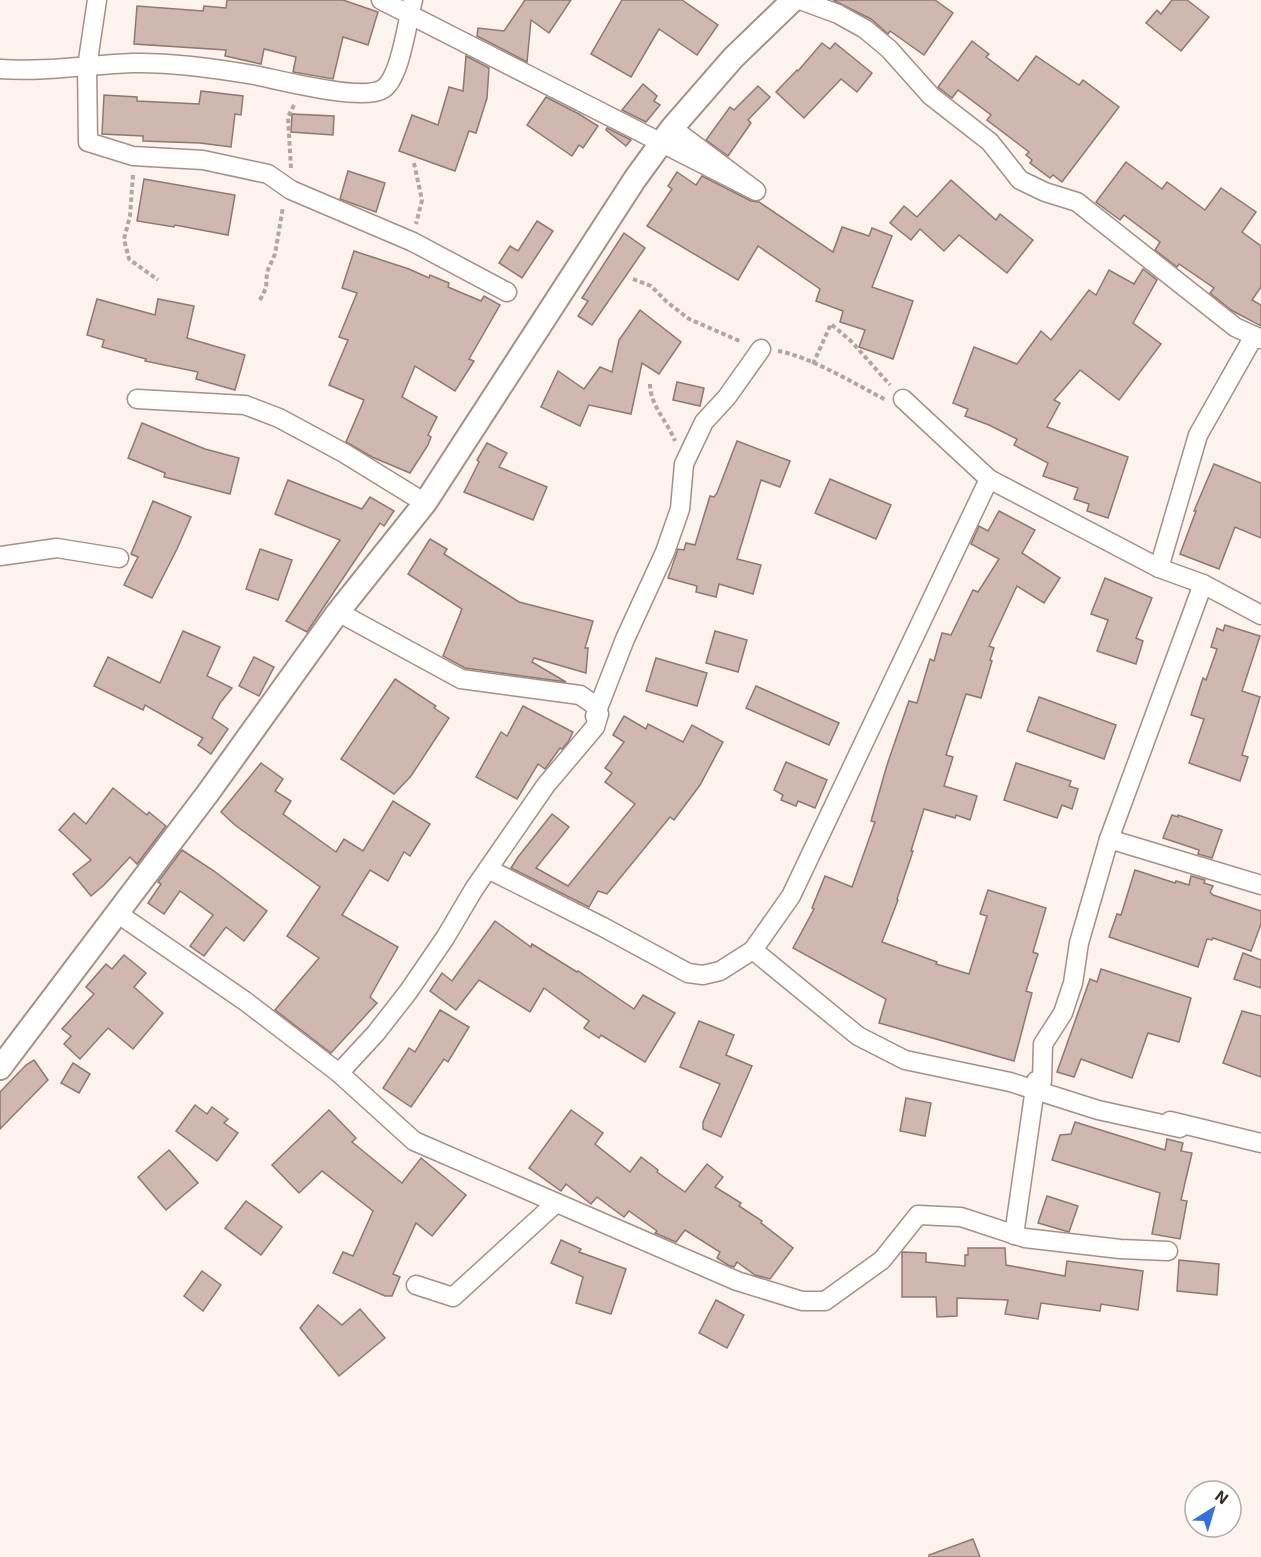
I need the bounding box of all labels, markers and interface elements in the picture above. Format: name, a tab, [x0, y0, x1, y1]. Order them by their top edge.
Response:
north arrow	[1183, 1479, 1243, 1539]
text: N	[1212, 1486, 1233, 1508]

